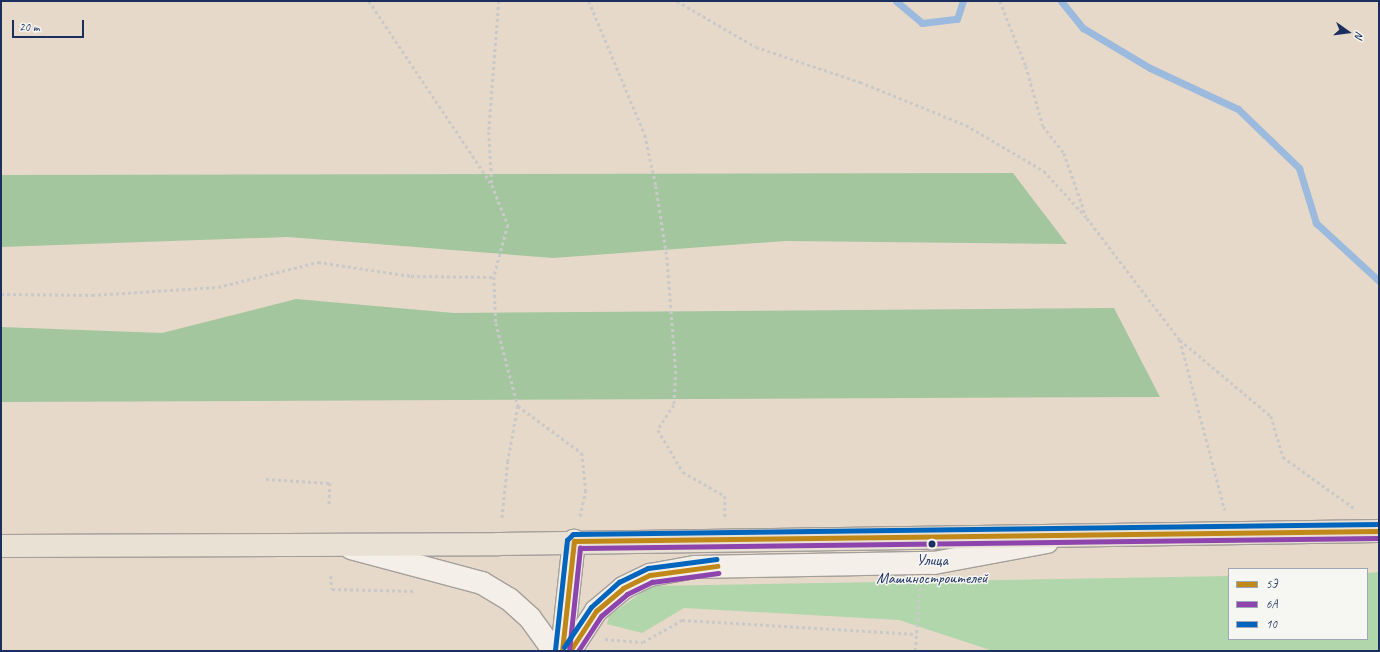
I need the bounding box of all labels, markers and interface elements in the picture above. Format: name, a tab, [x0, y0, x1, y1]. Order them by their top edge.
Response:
scale bar	[14, 12, 86, 38]
north arrow	[1328, 12, 1368, 52]
text: 20 m	[19, 19, 39, 35]
text: N	[1352, 30, 1367, 40]
marker: Улица Машиностроителей	[927, 539, 937, 549]
place label: Улица Машиностроителей	[876, 550, 988, 588]
legend	[1228, 568, 1368, 640]
text: 5Э	[1266, 576, 1277, 592]
text: 6А	[1266, 596, 1277, 612]
text: 10	[1266, 616, 1277, 632]

